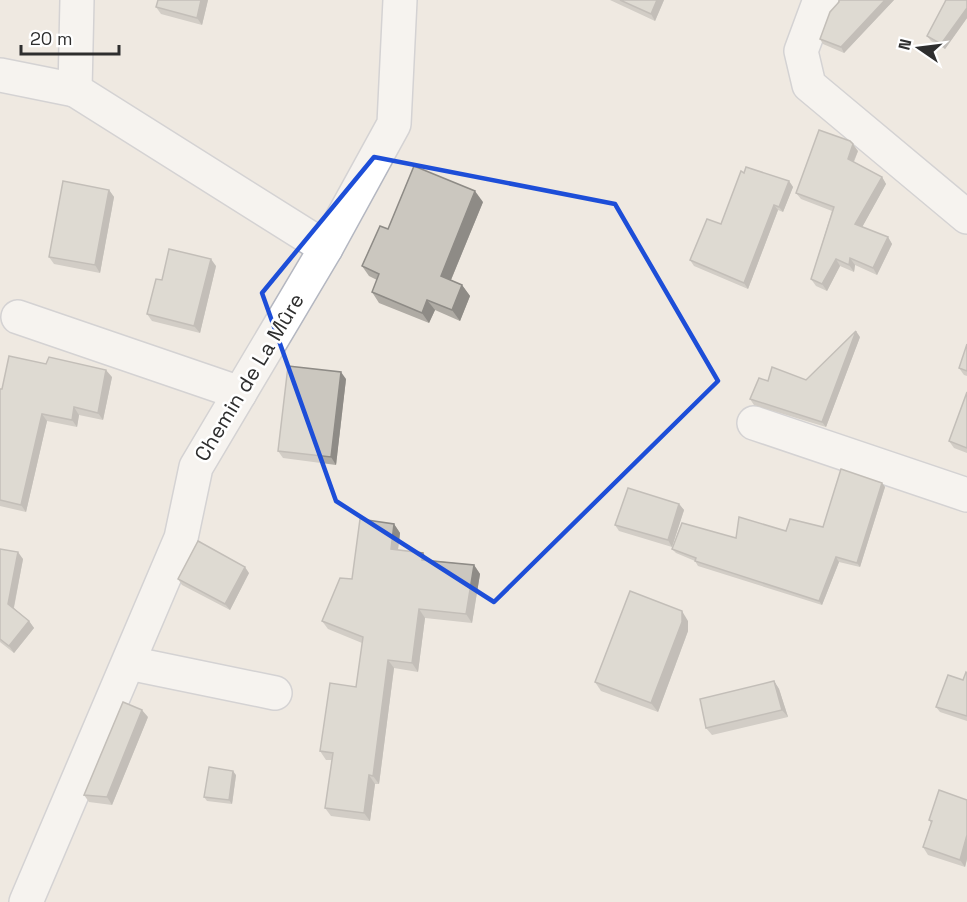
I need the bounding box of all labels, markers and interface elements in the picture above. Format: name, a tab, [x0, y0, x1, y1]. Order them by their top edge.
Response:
scale bar	[21, 18, 118, 56]
north arrow	[889, 18, 949, 78]
text: 20 m	[30, 27, 73, 50]
text: N	[893, 37, 916, 52]
street label: Chemin de La Mûre	[188, 288, 310, 466]

